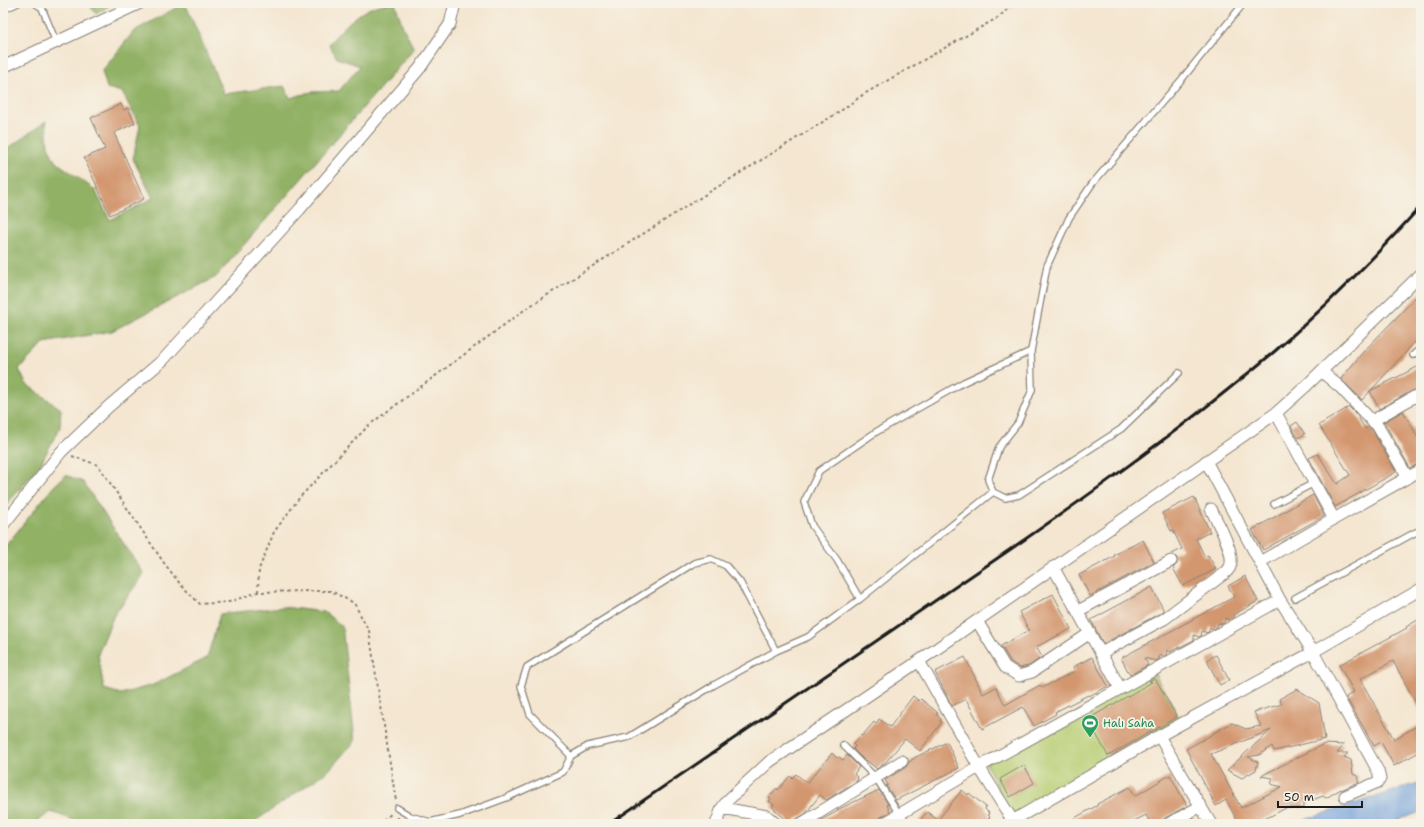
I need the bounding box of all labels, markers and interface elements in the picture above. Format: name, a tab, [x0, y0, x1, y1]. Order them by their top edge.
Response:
sports icon: Halı Saha	[1080, 713, 1100, 738]
place label: Halı Saha	[1103, 716, 1154, 731]
scale bar	[1278, 783, 1362, 809]
text: 50 m	[1284, 789, 1314, 805]

